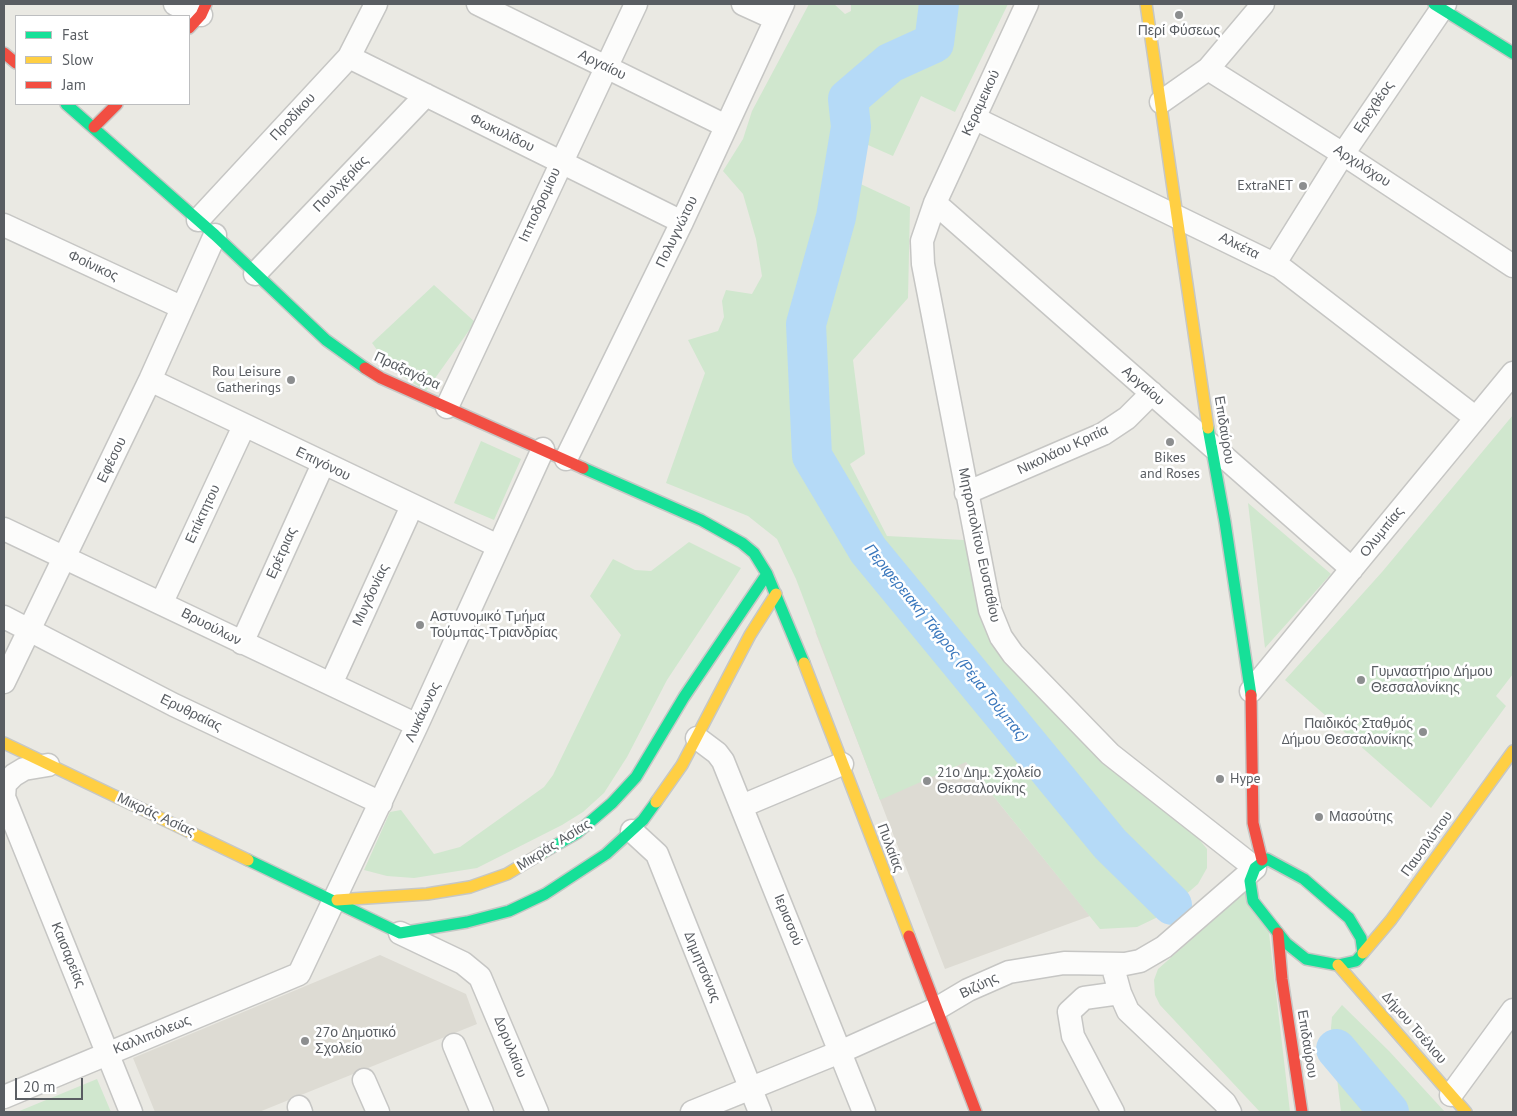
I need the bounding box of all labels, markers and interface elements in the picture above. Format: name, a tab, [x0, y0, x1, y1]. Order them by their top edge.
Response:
marker: Περί Φύσεως	[1173, 9, 1185, 21]
legend	[15, 15, 190, 105]
place label: Περί Φύσεως	[1138, 23, 1220, 39]
text: Fast	[62, 25, 89, 44]
street label: Αργαίου	[575, 46, 629, 84]
text: Slow	[62, 50, 93, 69]
street label: Κεραμεικού	[958, 67, 1004, 139]
text: Jam	[62, 75, 86, 94]
street label: Ερεχθέος	[1350, 78, 1398, 136]
street label: Προδίκου	[267, 90, 319, 144]
street label: Φωκυλίδου	[467, 110, 537, 156]
street label: Αρχιλόχου	[1330, 141, 1394, 191]
street label: Πουλχερίας	[310, 152, 372, 216]
street label: Ιπποδρομίου	[515, 165, 565, 245]
place label: ExtraNET	[1237, 178, 1293, 194]
marker: ExtraNET	[1297, 180, 1309, 192]
street label: Πολυγνώτου	[652, 194, 702, 270]
street label: Αλκέτα	[1216, 229, 1262, 263]
street label: Φοίνικος	[65, 247, 121, 285]
street label: Πραξαγόρα	[371, 348, 443, 394]
street label: Αργαίου	[1118, 363, 1168, 409]
place label: Rou Leisure Gatherings	[212, 364, 281, 397]
marker: Rou Leisure Gatherings	[285, 374, 297, 386]
street label: Επιδαύρου	[1210, 395, 1238, 465]
street label: Νικολάου Κριτία	[1015, 422, 1111, 478]
street label: Εφέσου	[94, 434, 130, 486]
marker: Bikes and Roses	[1164, 436, 1176, 448]
street label: Επιγόνου	[293, 444, 353, 484]
place label: Bikes and Roses	[1140, 450, 1200, 482]
street label: Μητροπολίτου Ευσταθίου	[954, 466, 1004, 624]
street label: Επίκτητου	[182, 482, 224, 546]
street label: Ολυμπίας	[1357, 503, 1407, 561]
street label: Ερέτριας	[263, 524, 301, 582]
water label: Περιφερειακή Τάφρος (Ρέμα Τούμπας)	[860, 540, 1032, 746]
street label: Μυγδονίας	[349, 561, 393, 629]
street label: Βρυούλων	[178, 605, 244, 649]
place label: Αστυνομικό Τμήμα Τούμπας-Τριανδρίας	[430, 609, 558, 642]
marker: Αστυνομικό Τμήμα Τούμπας-Τριανδρίας	[414, 619, 426, 631]
place label: Γυμναστήριο Δήμου Θεσσαλονίκης	[1371, 664, 1493, 696]
marker: Γυμναστήριο Δήμου Θεσσαλονίκης	[1355, 674, 1367, 686]
street label: Λυκάωνος	[402, 679, 444, 745]
street label: Ερυθραίας	[157, 691, 225, 735]
place label: Παιδικός Σταθμός Δήμου Θεσσαλονίκης	[1282, 716, 1413, 749]
marker: Παιδικός Σταθμός Δήμου Θεσσαλονίκης	[1417, 726, 1429, 738]
place label: 21ο Δημ. Σχολείο Θεσσαλονίκης	[937, 765, 1041, 798]
place label: Hype	[1230, 771, 1261, 787]
marker: Hype	[1214, 773, 1226, 785]
marker: 21ο Δημ. Σχολείο Θεσσαλονίκης	[921, 775, 933, 787]
street label: Μικράς Ασίας	[114, 790, 198, 840]
street label: Παυσιλύπου	[1398, 808, 1456, 880]
place label: Μασούτης	[1329, 809, 1393, 825]
marker: Μασούτης	[1313, 811, 1325, 823]
street label: Μικράς Ασίας	[514, 816, 594, 874]
street label: Πυλαίας	[873, 821, 907, 875]
street label: Ιερισσού	[770, 892, 806, 948]
street label: Καισαρείας	[47, 920, 89, 990]
street label: Δημητσάνας	[680, 929, 724, 1005]
street label: Βιζύης	[957, 970, 1001, 1002]
street label: Δήμου Τσέλιου	[1378, 988, 1450, 1068]
street label: Επιδαύρου	[1293, 1009, 1321, 1079]
street label: Καλλιπόλεως	[111, 1012, 193, 1058]
street label: Δορυλαίου	[490, 1014, 530, 1080]
place label: 27ο Δημοτικό Σχολείο	[315, 1025, 396, 1058]
marker: 27ο Δημοτικό Σχολείο	[299, 1035, 311, 1047]
scale bar	[18, 1068, 85, 1100]
text: 20 m	[23, 1077, 56, 1096]

